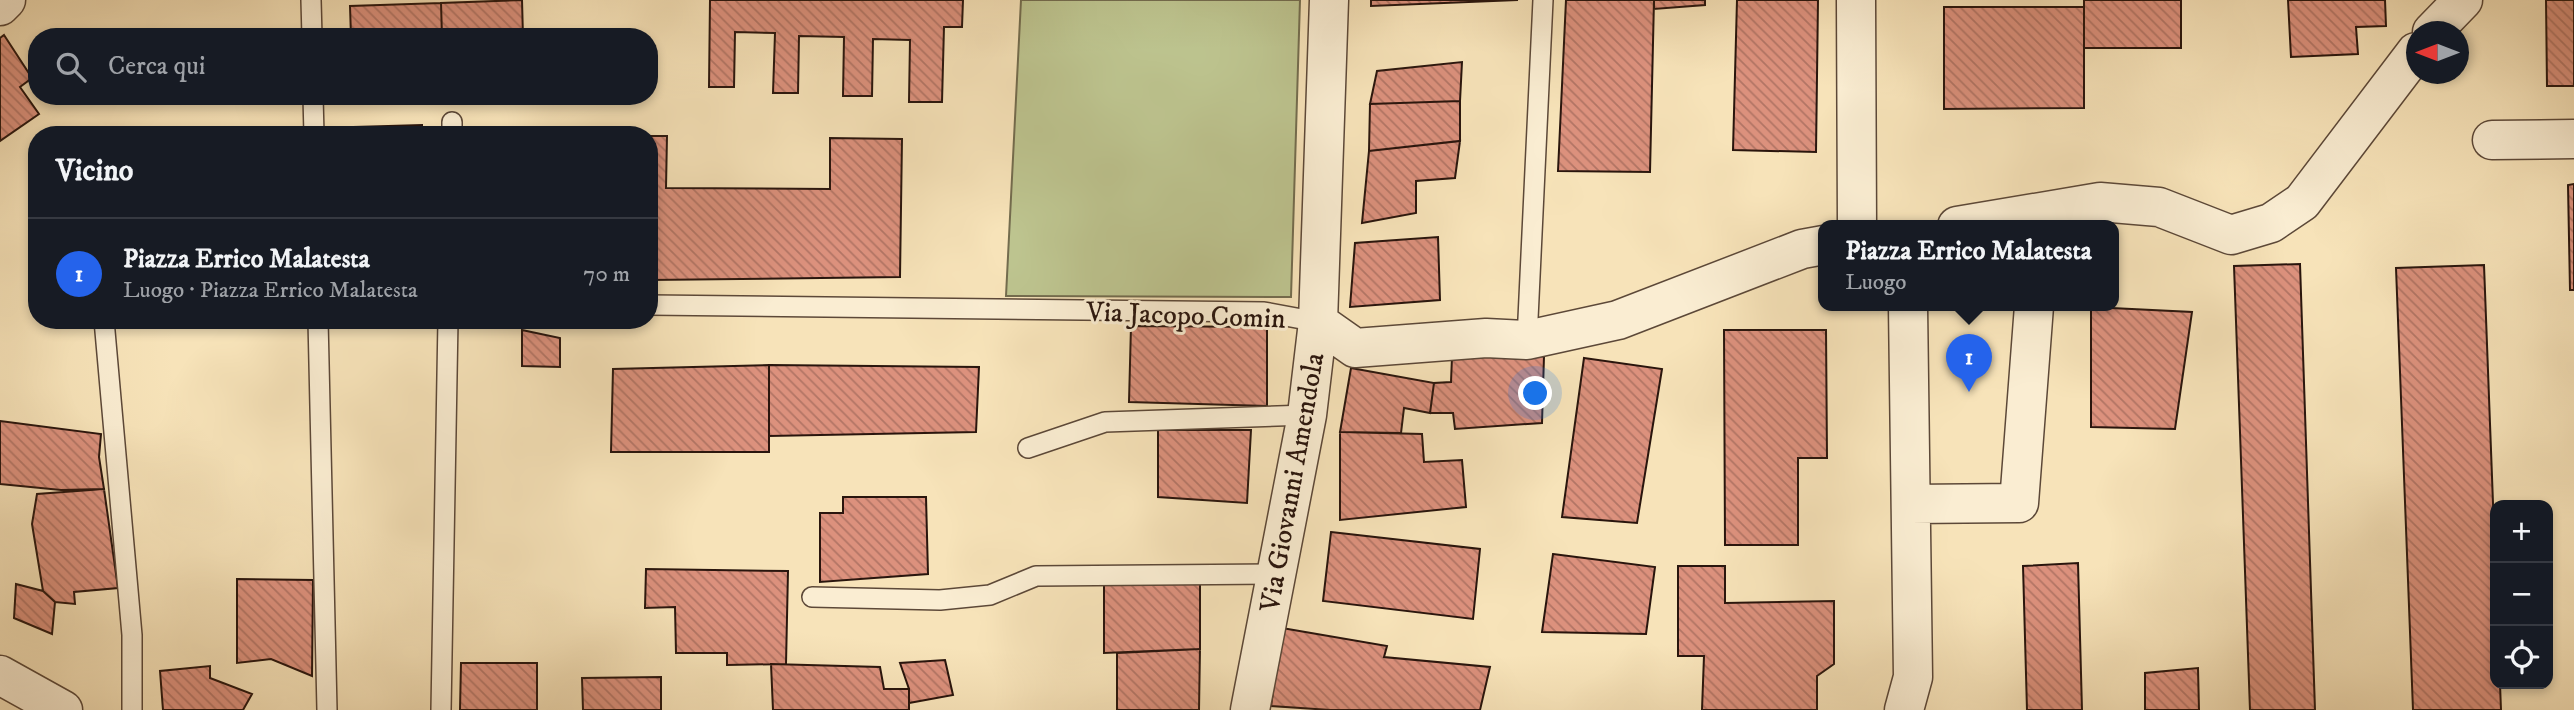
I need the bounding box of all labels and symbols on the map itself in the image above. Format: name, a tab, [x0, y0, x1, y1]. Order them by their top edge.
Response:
north arrow	[2406, 21, 2469, 84]
street label: Via Jacopo Comin	[1085, 294, 1287, 336]
pin: 1	[1946, 334, 1992, 392]
street label: Via Giovanni Amendola	[1252, 350, 1333, 616]
your location	[1518, 376, 1552, 410]

